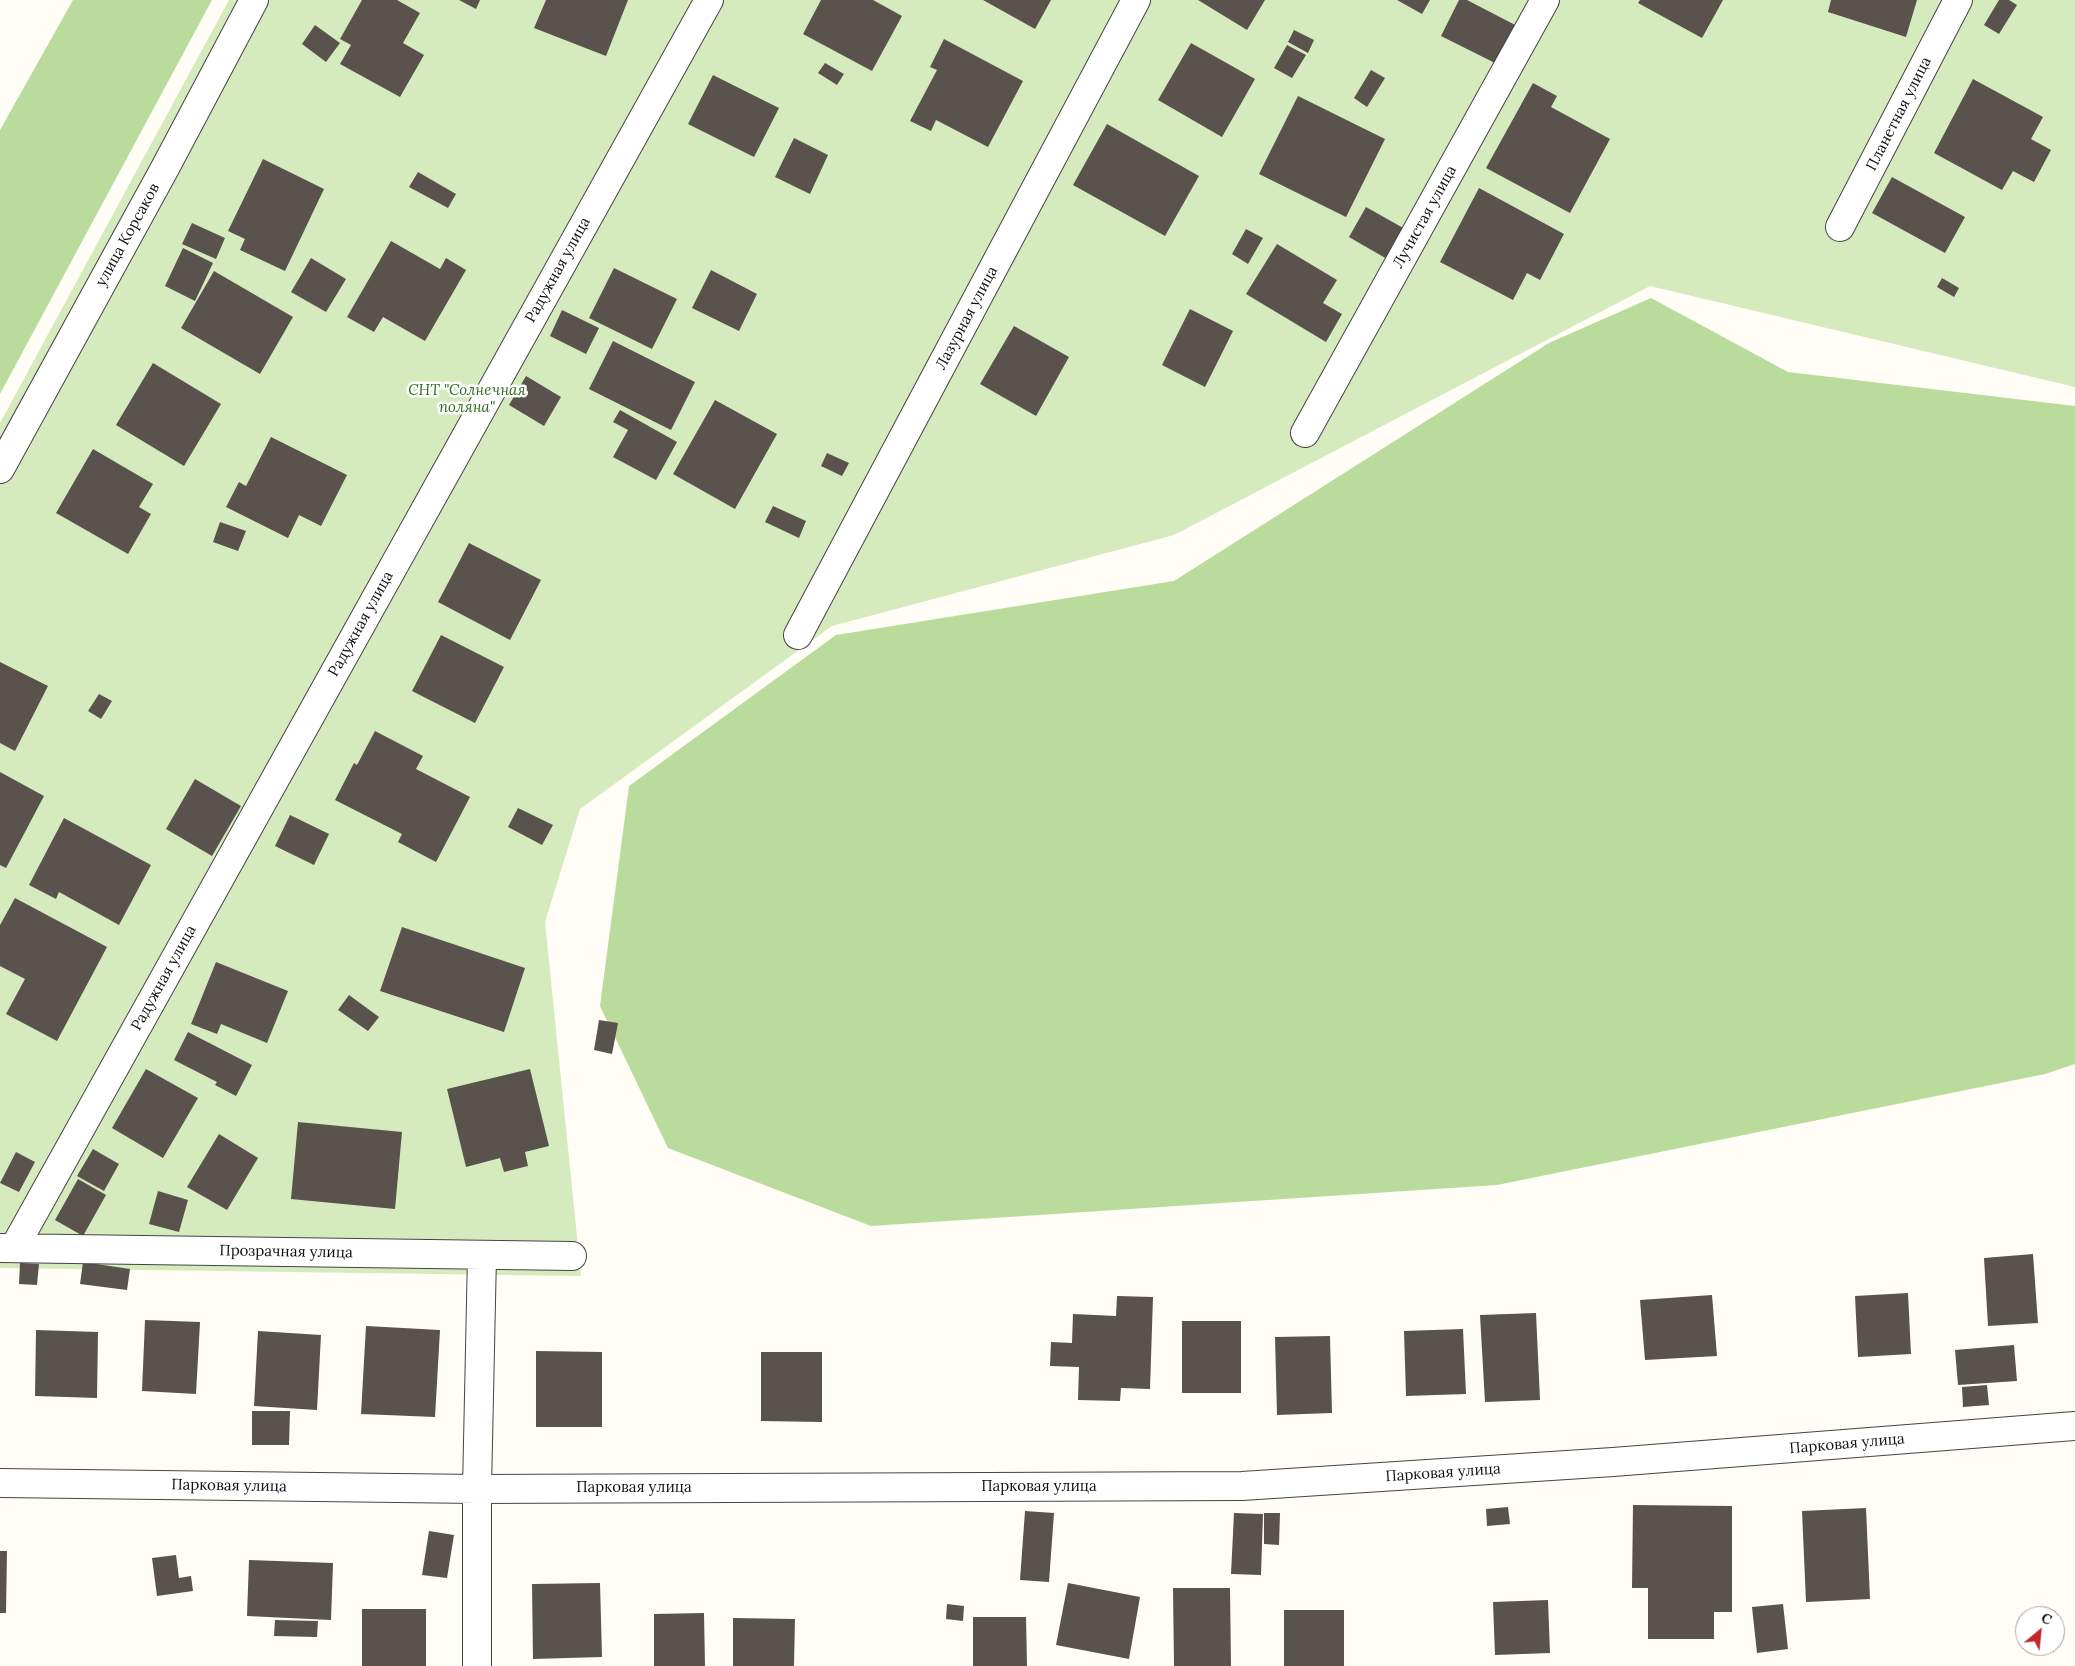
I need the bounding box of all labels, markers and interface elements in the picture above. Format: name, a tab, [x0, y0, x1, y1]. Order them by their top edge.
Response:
street label: Планетная улица	[1863, 54, 1935, 174]
street label: Лучистая улица	[1389, 163, 1461, 271]
street label: улица Корсаков	[92, 180, 164, 290]
street label: Радужная улица	[522, 214, 594, 326]
street label: Лазурная улица	[932, 263, 1002, 373]
park label: СНТ "Солнечная поляна"	[408, 382, 526, 417]
street label: Радужная улица	[325, 568, 397, 680]
street label: Радужная улица	[128, 922, 200, 1034]
street label: Прозрачная улица	[219, 1242, 353, 1262]
street label: Парковая улица	[1789, 1430, 1905, 1458]
street label: Парковая улица	[1385, 1460, 1501, 1486]
street label: Парковая улица	[171, 1476, 287, 1496]
street label: Парковая улица	[981, 1478, 1097, 1496]
street label: Парковая улица	[576, 1479, 692, 1497]
north arrow	[2015, 1606, 2065, 1656]
text: С	[2038, 1608, 2055, 1629]

